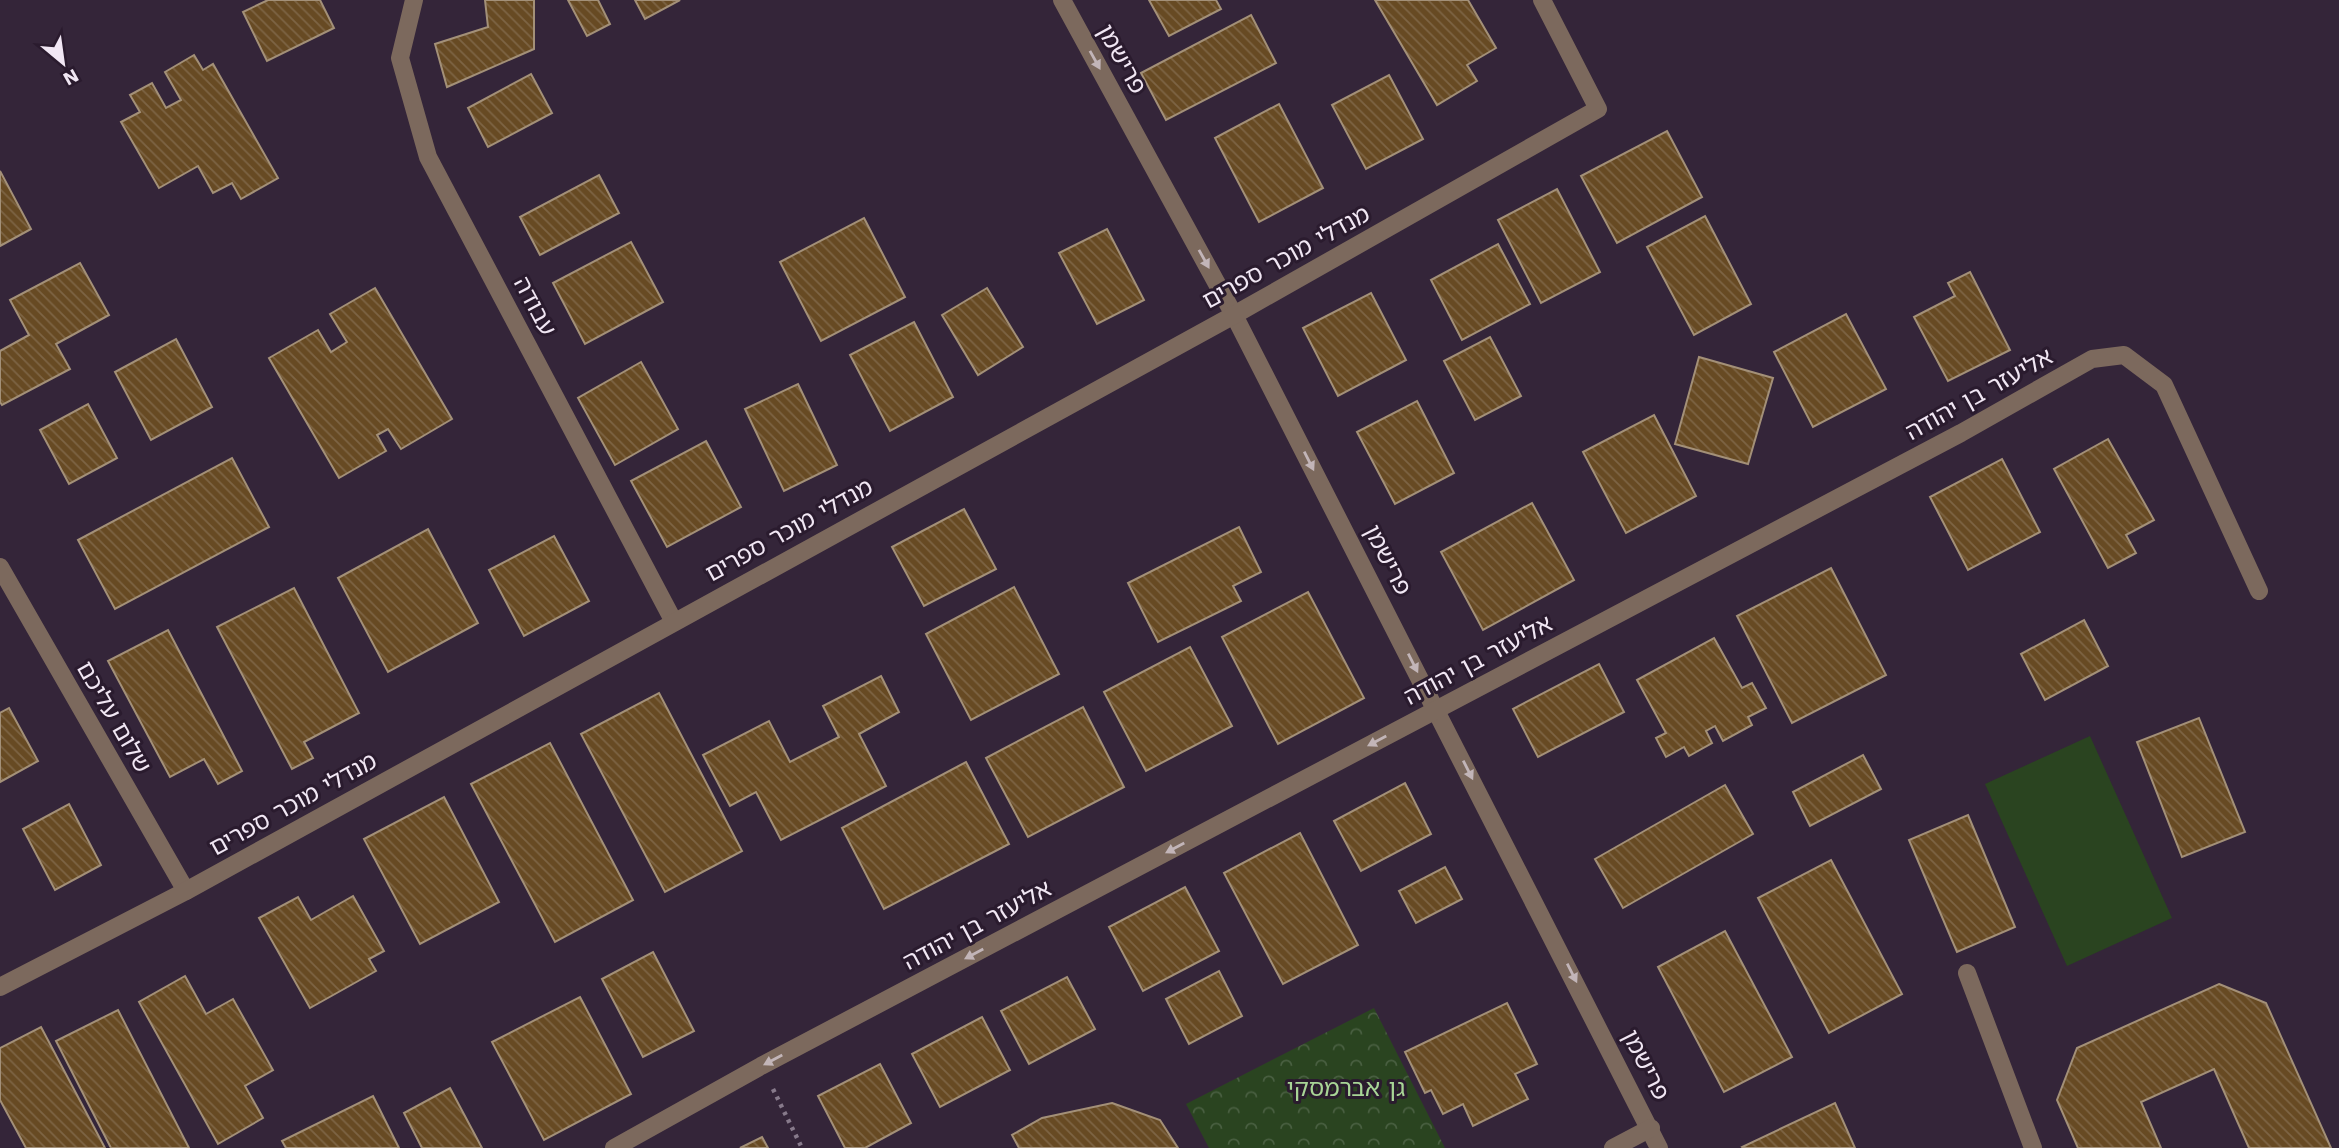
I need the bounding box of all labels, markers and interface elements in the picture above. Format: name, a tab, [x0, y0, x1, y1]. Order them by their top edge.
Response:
street label: פרישמן	[1091, 19, 1153, 99]
north arrow	[28, 28, 98, 98]
one-way arrow	[1089, 50, 1101, 70]
text: N	[59, 64, 83, 91]
street label: מנדלי מוכר ספרים	[1198, 199, 1374, 315]
one-way arrow	[1198, 250, 1210, 269]
street label: עבודה	[508, 272, 562, 340]
street label: אליעזר בן יהודה	[1901, 342, 2057, 446]
one-way arrow	[1304, 451, 1315, 471]
street label: מנדלי מוכר ספרים	[701, 472, 877, 588]
street label: פרישמן	[1358, 520, 1418, 600]
street label: אליעזר בן יהודה	[1399, 609, 1557, 711]
one-way arrow	[1407, 654, 1419, 674]
street label: שלום עליכם	[71, 656, 157, 778]
one-way arrow	[1367, 736, 1387, 747]
street label: מנדלי מוכר ספרים	[205, 746, 381, 862]
one-way arrow	[1462, 761, 1474, 781]
one-way arrow	[1165, 841, 1185, 853]
street label: אליעזר בן יהודה	[898, 874, 1056, 976]
one-way arrow	[964, 948, 984, 959]
one-way arrow	[1566, 963, 1577, 983]
street label: פרישמן	[1616, 1025, 1676, 1105]
one-way arrow	[763, 1054, 783, 1066]
park label: גן אברמסקי	[1287, 1074, 1405, 1102]

